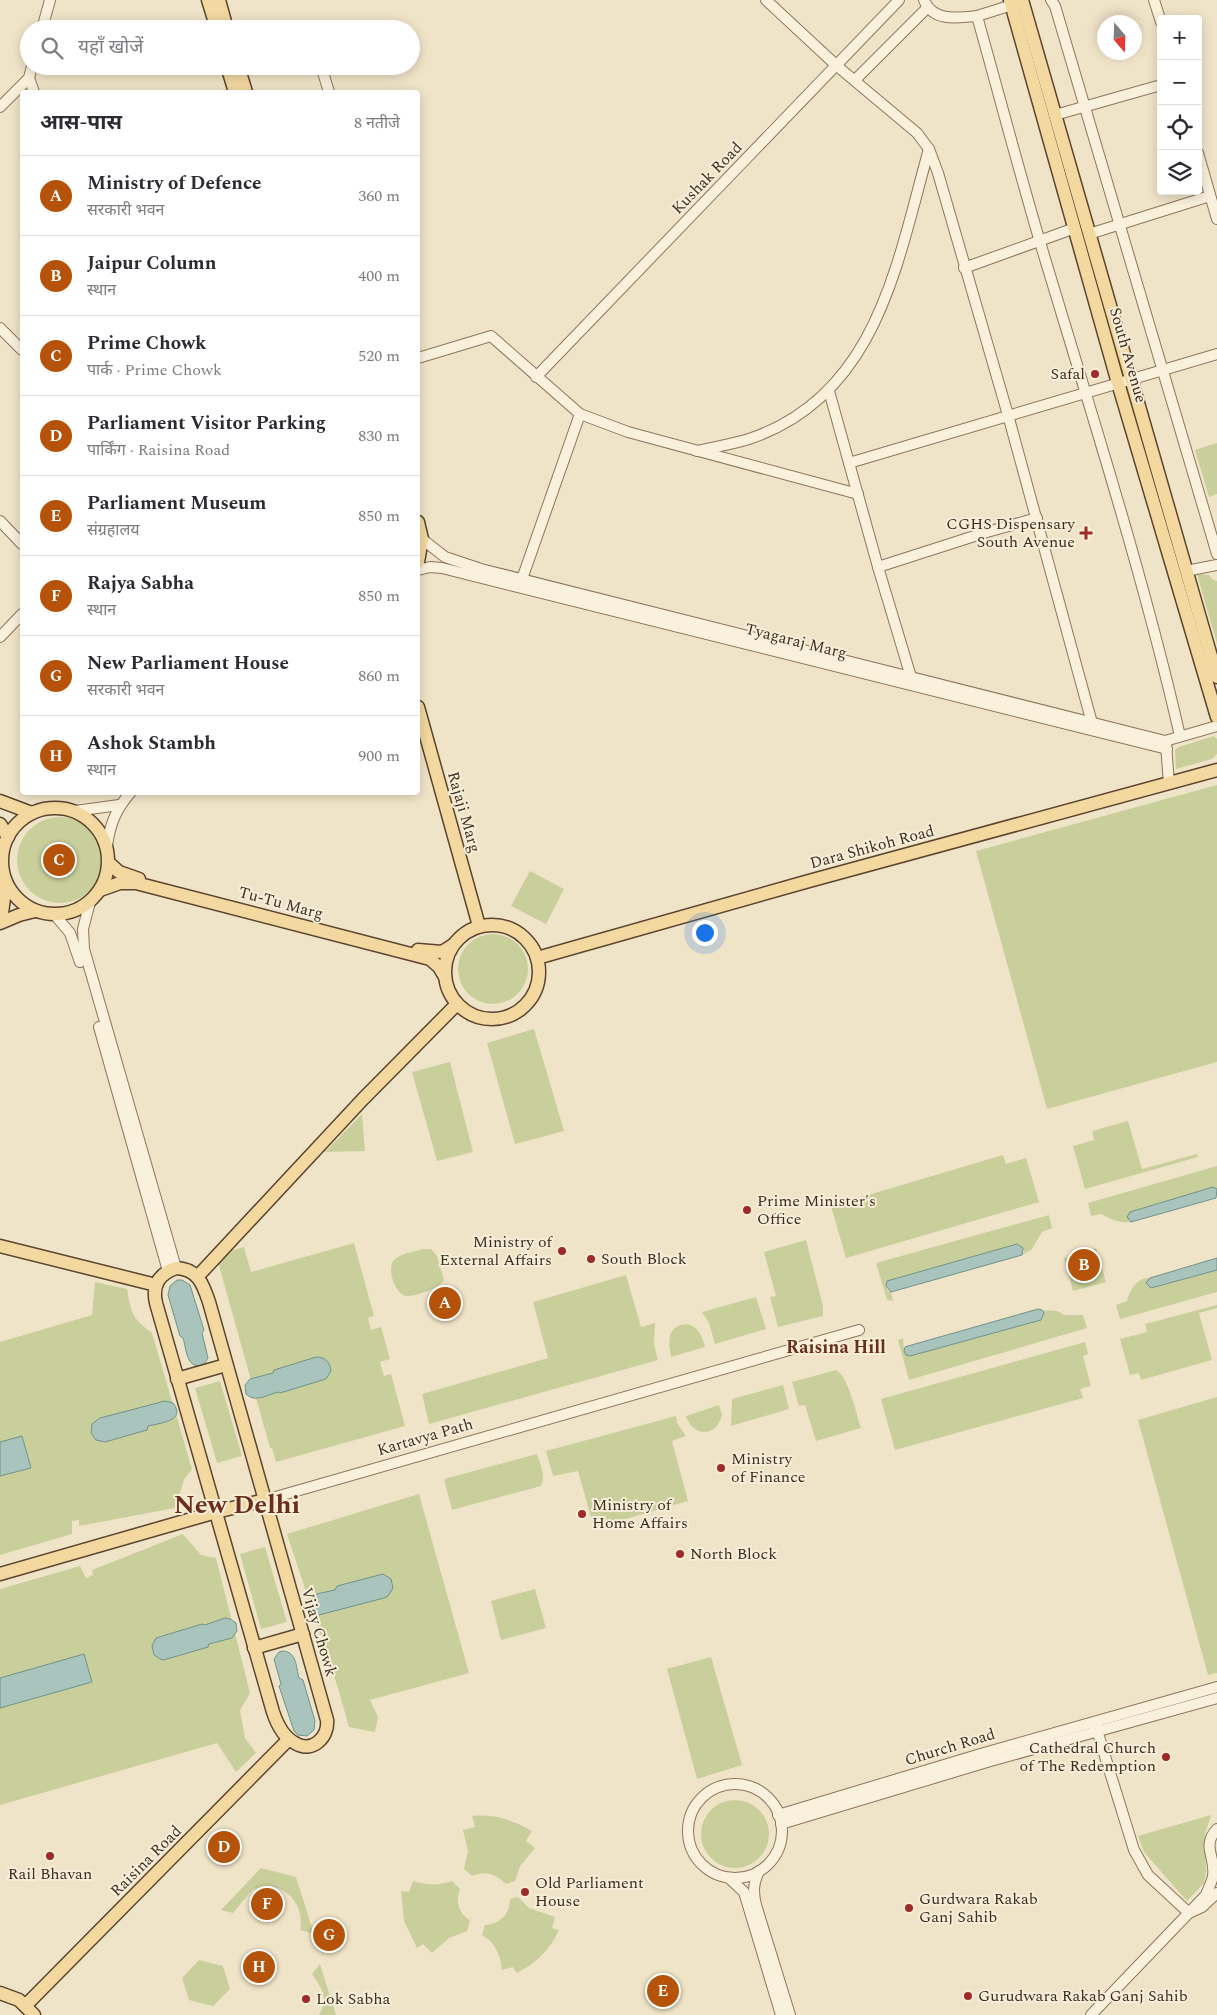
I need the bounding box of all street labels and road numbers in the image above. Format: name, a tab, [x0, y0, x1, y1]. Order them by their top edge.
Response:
street label: Kushak Road	[666, 136, 748, 220]
street label: South Avenue	[1103, 304, 1153, 406]
street label: Tyagaraj Marg	[743, 617, 849, 665]
street label: Rajaji Marg	[441, 768, 487, 856]
street label: Dara Shikoh Road	[807, 819, 937, 875]
street label: Tu-Tu Marg	[236, 880, 326, 926]
street label: Kartavya Path	[374, 1412, 476, 1462]
street label: Vijay Chowk	[295, 1585, 343, 1680]
street label: Church Road	[902, 1722, 998, 1772]
street label: Raisina Road	[105, 1820, 187, 1902]

